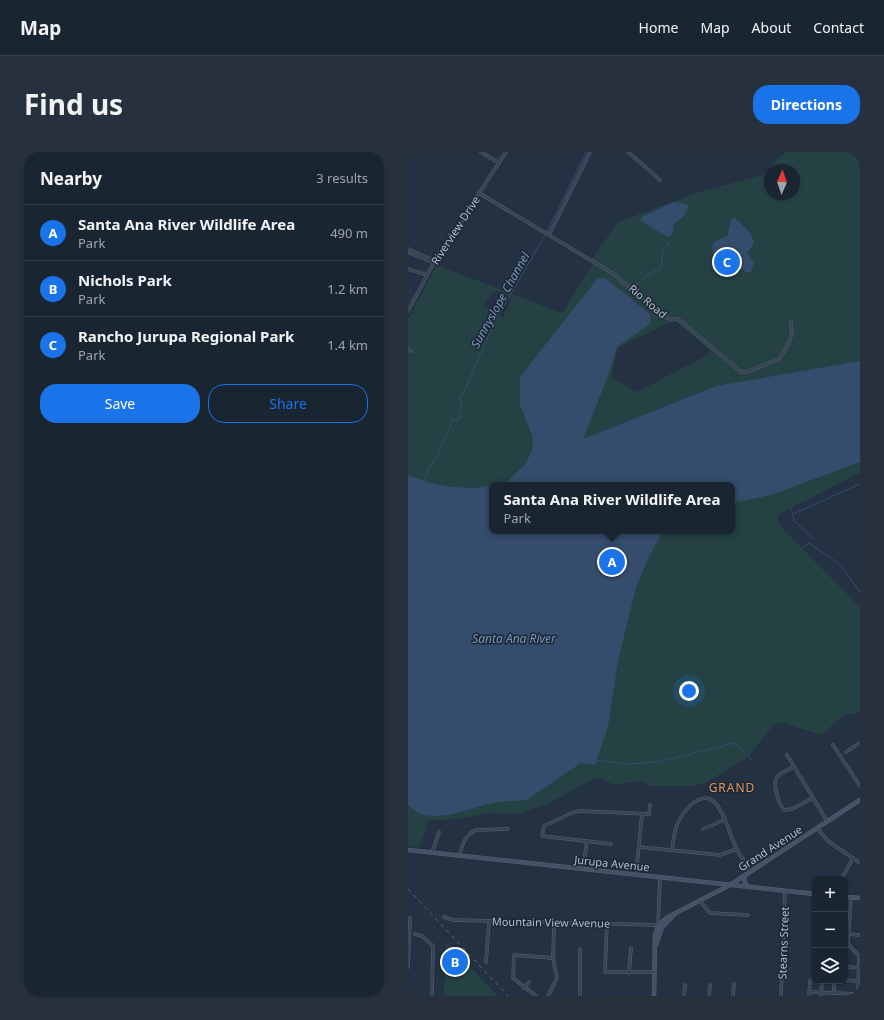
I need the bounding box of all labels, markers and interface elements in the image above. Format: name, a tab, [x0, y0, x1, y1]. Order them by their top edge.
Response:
text: Map	[20, 15, 61, 41]
text: Home	[639, 18, 678, 37]
text: Map	[700, 18, 730, 37]
text: About	[752, 18, 791, 37]
text: Contact	[813, 18, 864, 37]
text: Find us	[24, 85, 123, 123]
button: Directions	[753, 85, 860, 124]
north arrow	[764, 164, 800, 200]
text: Nearby	[40, 167, 102, 190]
text: 3 results	[316, 169, 368, 187]
street label: Riverview Drive	[427, 193, 483, 267]
text: Santa Ana River Wildlife Area	[78, 214, 295, 234]
text: A	[49, 224, 58, 242]
text: 490 m	[330, 224, 368, 242]
text: Park	[78, 234, 105, 252]
pin: C	[714, 247, 740, 277]
water label: Sunnyslope Channel	[467, 248, 534, 351]
text: Nichols Park	[78, 270, 172, 290]
text: B	[49, 280, 57, 298]
text: 1.2 km	[327, 280, 368, 298]
street label: Rio Road	[626, 281, 670, 321]
text: Park	[78, 290, 105, 308]
text: Rancho Jurupa Regional Park	[78, 326, 294, 346]
text: C	[49, 336, 57, 354]
text: 1.4 km	[327, 336, 368, 354]
text: Park	[78, 346, 105, 364]
button: Save	[40, 384, 200, 423]
button: Share	[208, 384, 368, 423]
popup	[489, 482, 735, 534]
text: Santa Ana River Wildlife Area	[503, 489, 721, 509]
text: Park	[503, 509, 531, 527]
pin: A	[599, 547, 625, 577]
water label: Santa Ana River	[472, 630, 557, 647]
your location	[679, 681, 699, 701]
district label: GRAND	[709, 779, 755, 796]
street label: Grand Avenue	[735, 822, 805, 874]
street label: Jurupa Avenue	[573, 851, 650, 874]
map controls	[812, 876, 848, 984]
button: +	[812, 876, 848, 912]
street label: Stearns Street	[774, 906, 792, 980]
button: −	[812, 912, 848, 948]
street label: Mountain View Avenue	[492, 913, 610, 931]
pin: B	[442, 947, 468, 977]
button: layers	[812, 948, 848, 984]

